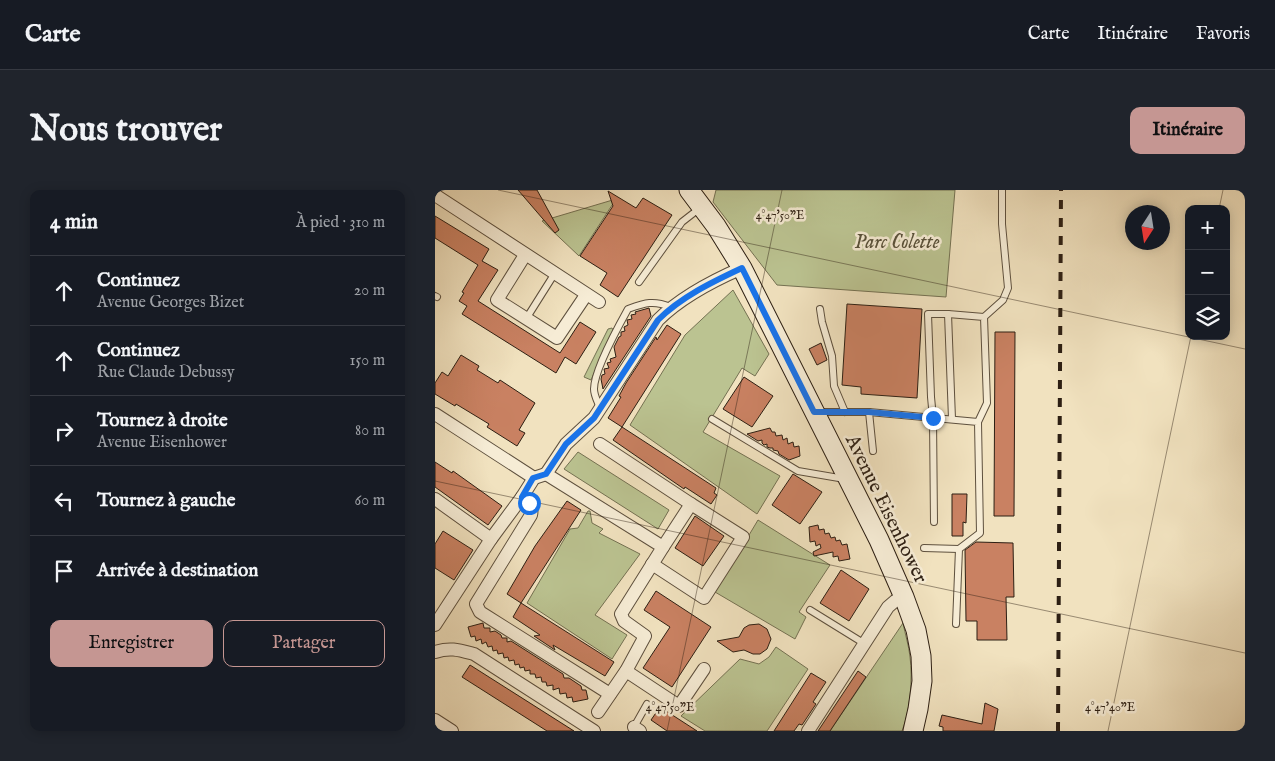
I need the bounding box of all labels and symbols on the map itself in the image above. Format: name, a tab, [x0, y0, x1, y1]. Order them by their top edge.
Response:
north arrow	[1125, 205, 1170, 250]
text: 4°47'50"E	[756, 208, 804, 223]
park label: Parc Colette	[855, 230, 940, 255]
route end	[922, 407, 945, 430]
street label: Avenue Eisenhower	[839, 430, 933, 588]
route start	[518, 492, 541, 515]
text: 4°47'50"E	[646, 700, 694, 715]
text: 4°47'40"E	[1085, 700, 1135, 715]

